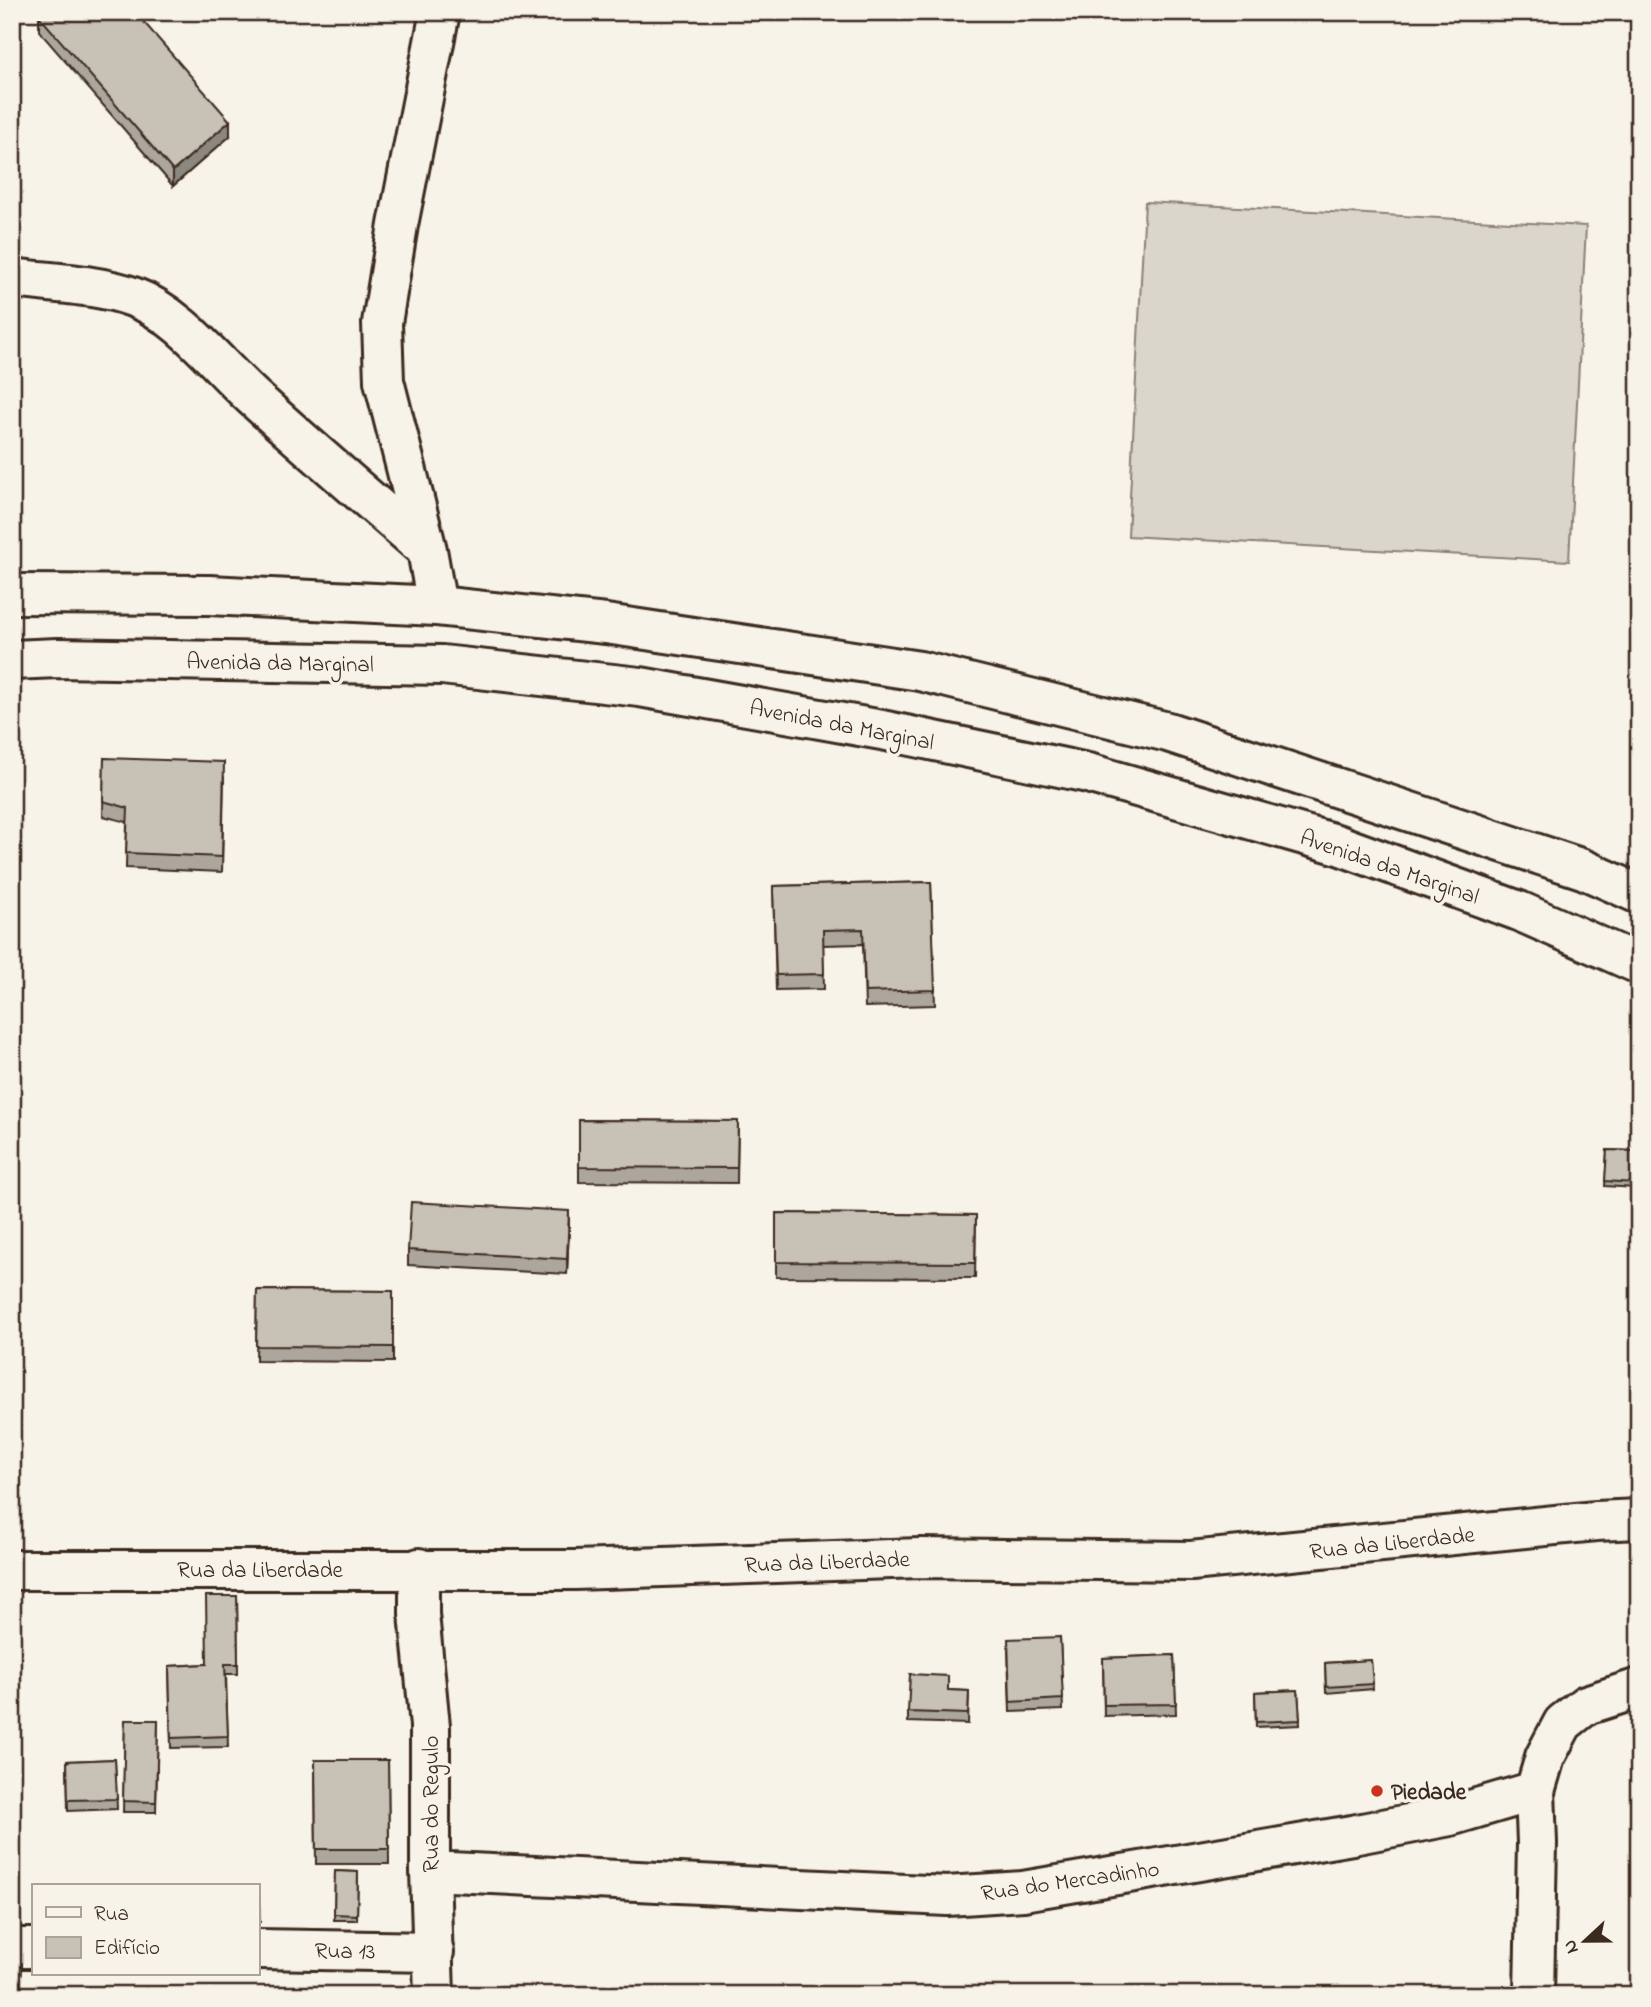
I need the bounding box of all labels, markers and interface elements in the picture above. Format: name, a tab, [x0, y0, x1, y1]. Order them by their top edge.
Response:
street label: Avenida da Marginal	[186, 646, 374, 684]
street label: Avenida da Marginal	[746, 692, 937, 762]
street label: Avenida da Marginal	[1295, 822, 1483, 915]
street label: Rua da Liberdade	[1308, 1519, 1477, 1570]
street label: Rua da Liberdade	[744, 1544, 911, 1583]
street label: Rua da Liberdade	[177, 1555, 344, 1588]
street label: Rua do Regulo	[416, 1736, 450, 1872]
place label: Piedade	[1391, 1777, 1467, 1810]
marker: Piedade	[1369, 1783, 1385, 1799]
street label: Rua do Mercadinho	[979, 1854, 1162, 1911]
legend	[32, 1884, 259, 1976]
text: Rua	[94, 1900, 129, 1930]
north arrow	[1550, 1906, 1620, 1976]
text: Edifício	[94, 1934, 160, 1964]
street label: Rua 13	[314, 1935, 376, 1970]
text: N	[1557, 1935, 1586, 1957]

